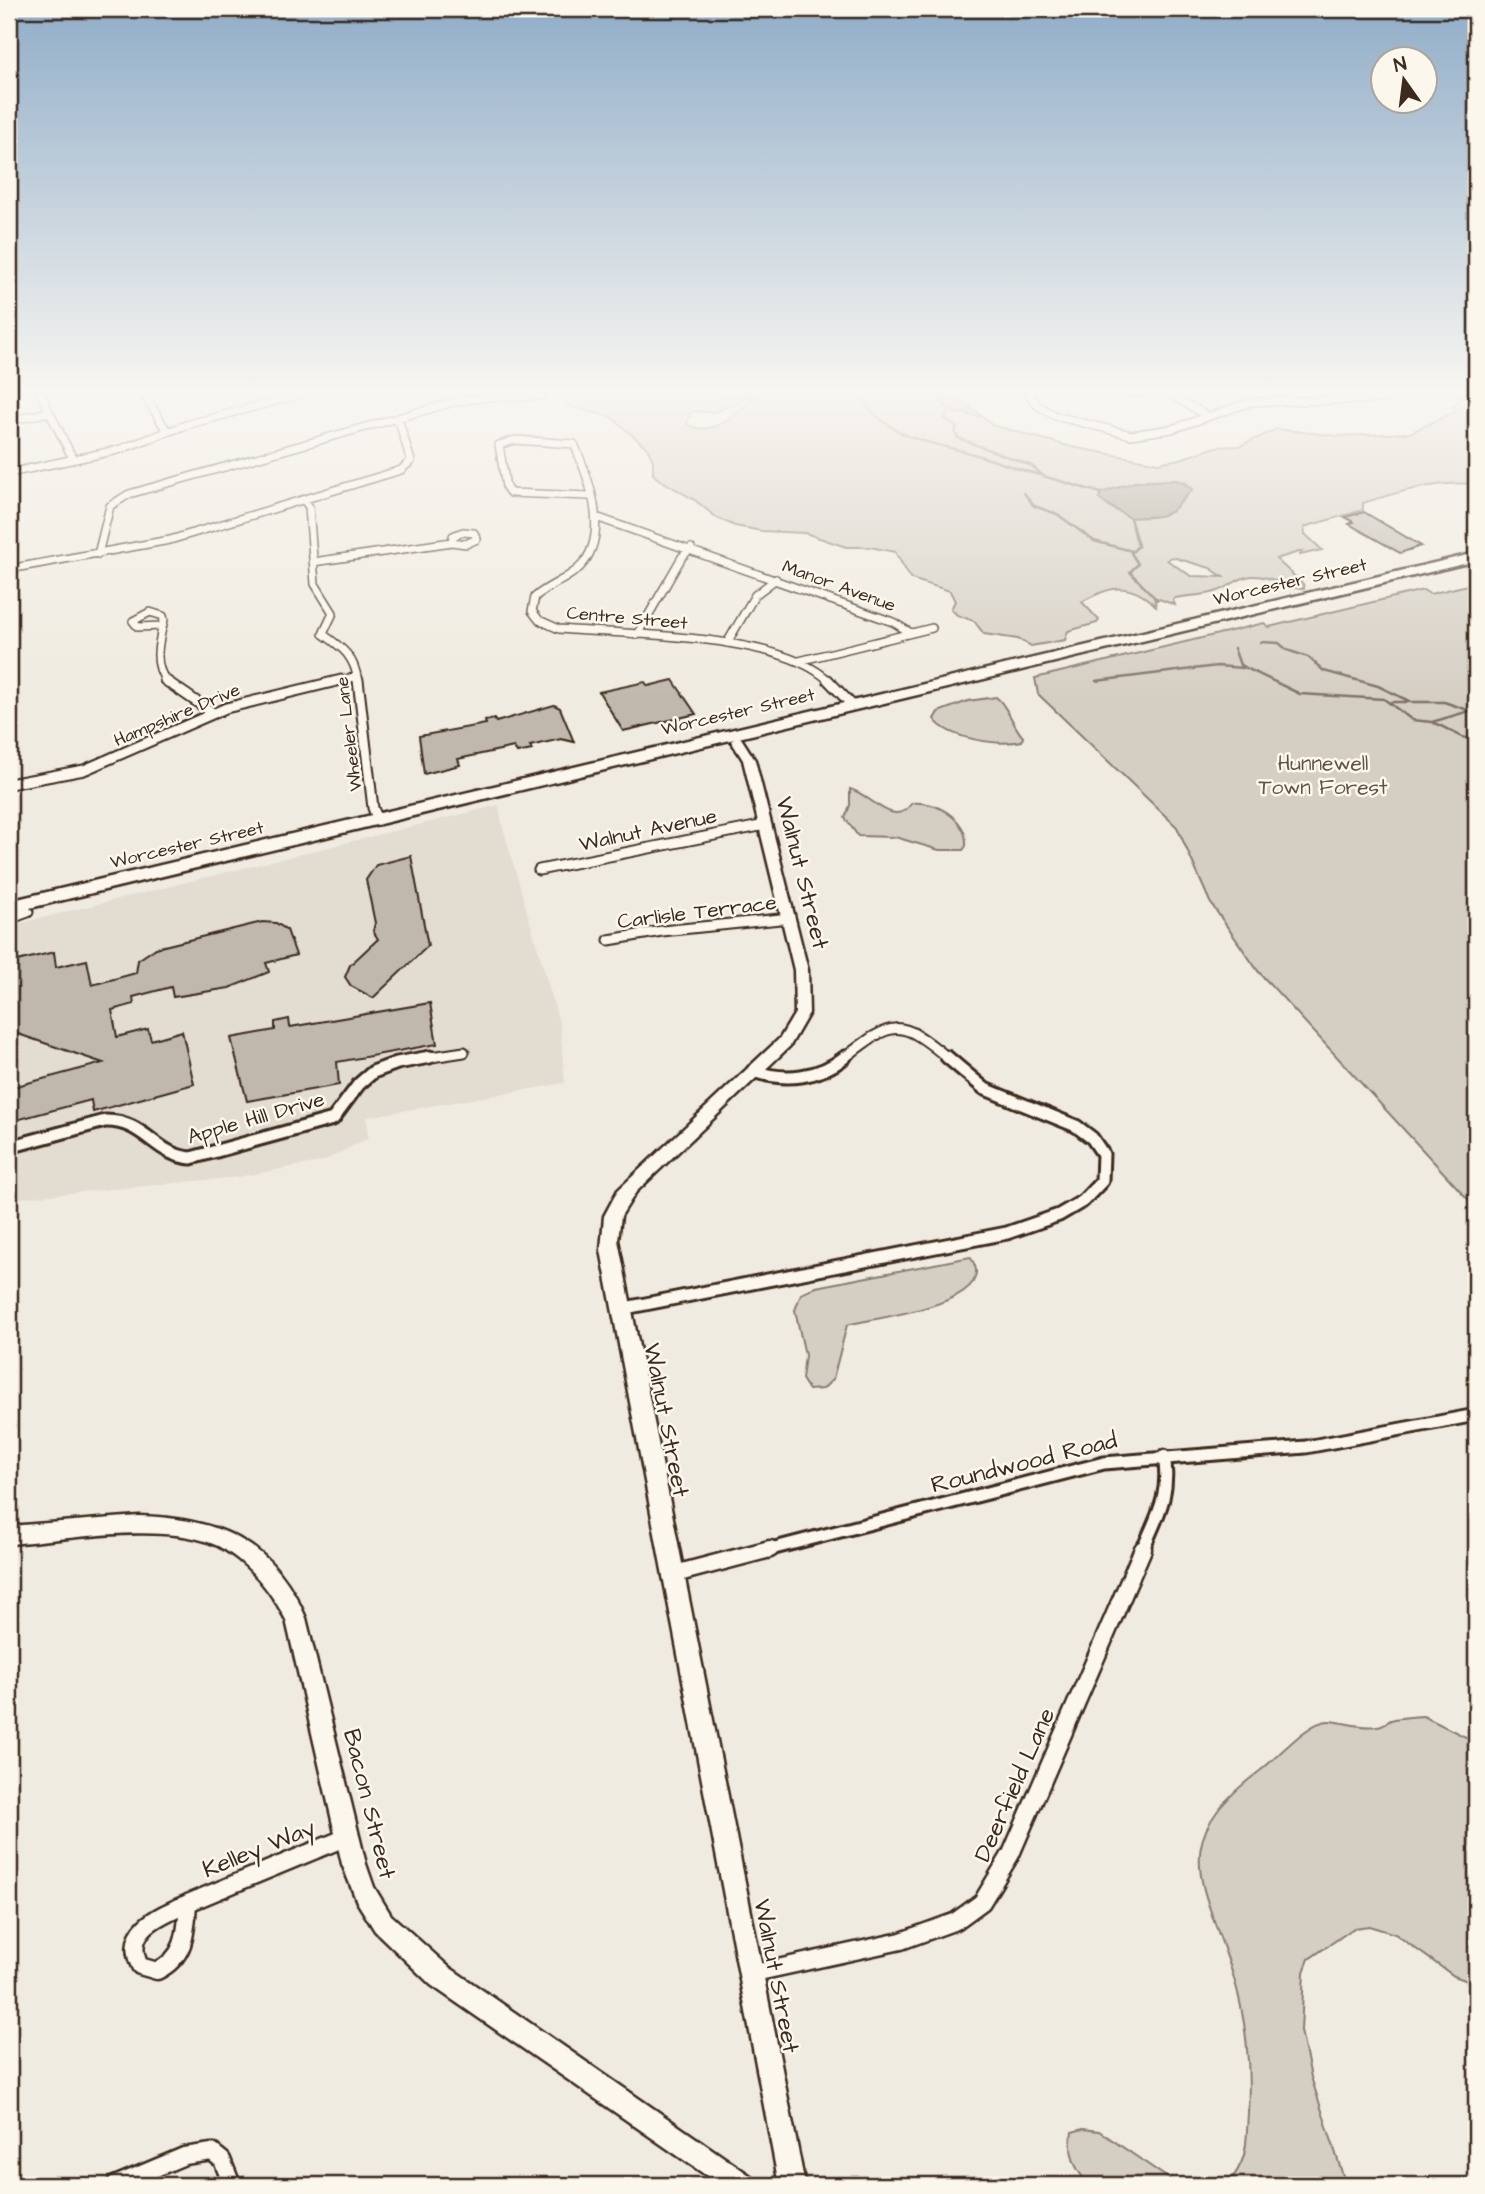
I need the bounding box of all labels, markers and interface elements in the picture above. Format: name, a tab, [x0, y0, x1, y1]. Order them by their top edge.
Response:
north arrow	[1370, 46, 1440, 116]
text: N	[1391, 50, 1409, 80]
street label: Worcester Street	[1211, 552, 1370, 612]
street label: Manor Avenue	[779, 554, 899, 618]
street label: Centre Street	[566, 600, 689, 636]
street label: Wheeler Lane	[330, 675, 368, 793]
street label: Hampshire Drive	[110, 677, 244, 753]
street label: Worcester Street	[659, 682, 818, 742]
park label: Hunnewell Town Forest	[1258, 749, 1388, 802]
street label: Walnut Street	[767, 793, 837, 953]
street label: Walnut Avenue	[576, 801, 720, 859]
street label: Worcester Street	[108, 815, 267, 875]
street label: Carlisle Terrace	[616, 888, 778, 936]
street label: Apple Hill Drive	[184, 1085, 328, 1152]
street label: Walnut Street	[634, 1340, 698, 1500]
street label: Roundwood Road	[927, 1423, 1121, 1503]
street label: Deerfield Lane	[966, 1703, 1064, 1867]
street label: Bacon Street	[334, 1725, 404, 1883]
street label: Kelley Way	[198, 1811, 321, 1888]
street label: Walnut Street	[744, 1896, 808, 2056]

